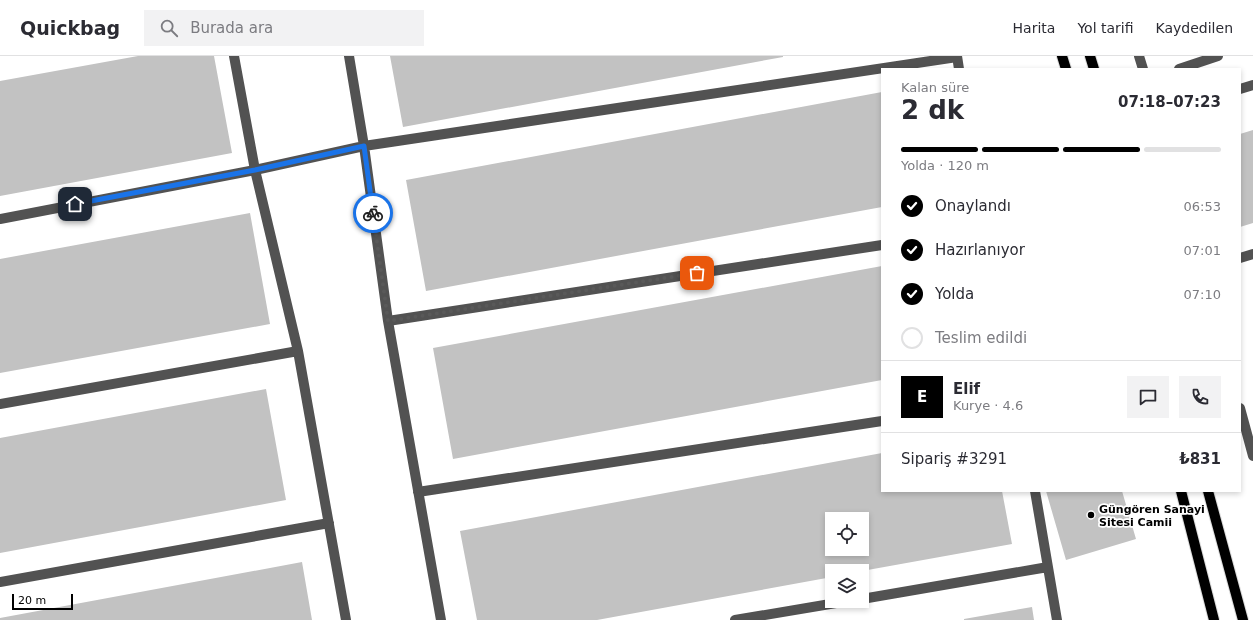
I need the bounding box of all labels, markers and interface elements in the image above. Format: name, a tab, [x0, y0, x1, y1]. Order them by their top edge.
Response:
search box	[144, 10, 424, 46]
text: Quickbag	[20, 17, 120, 39]
icon: search	[158, 17, 180, 39]
text: Burada ara	[190, 19, 273, 37]
text: Harita	[1013, 20, 1055, 36]
text: Yol tarifi	[1077, 20, 1134, 36]
text: Kaydedilen	[1156, 20, 1233, 36]
text: Kalan süre	[901, 80, 969, 95]
text: 07:18–07:23	[1118, 93, 1221, 111]
text: 2 dk	[901, 95, 964, 125]
text: Yolda · 120 m	[901, 158, 989, 173]
pin	[58, 187, 92, 221]
icon: home	[64, 193, 86, 215]
courier	[353, 193, 393, 233]
icon: check	[901, 195, 923, 217]
text: Onaylandı	[935, 197, 1011, 215]
text: 06:53	[1184, 199, 1221, 214]
icon: bike	[362, 202, 384, 224]
icon: check	[901, 239, 923, 261]
text: Hazırlanıyor	[935, 241, 1025, 259]
text: 07:01	[1184, 243, 1221, 258]
pin	[680, 256, 714, 290]
icon: bag	[686, 262, 708, 284]
icon: check	[901, 283, 923, 305]
text: Yolda	[935, 285, 974, 303]
text: 07:10	[1184, 287, 1221, 302]
text: Teslim edildi	[935, 329, 1027, 347]
button: chat	[1127, 376, 1169, 418]
button: phone	[1179, 376, 1221, 418]
text: Elif	[953, 380, 980, 398]
text: E	[917, 388, 927, 406]
text: Kurye · 4.6	[953, 398, 1023, 413]
text: Sipariş #3291	[901, 450, 1007, 468]
text: ₺831	[1179, 450, 1221, 468]
place label: Güngören Sanayi Sitesi Camii	[1099, 503, 1205, 529]
marker: Güngören Sanayi Sitesi Camii	[1086, 510, 1096, 520]
map controls	[825, 512, 869, 608]
button: locate	[825, 512, 869, 556]
button: layers	[825, 564, 869, 608]
scale bar	[12, 592, 73, 611]
text: 20 m	[18, 594, 46, 607]

